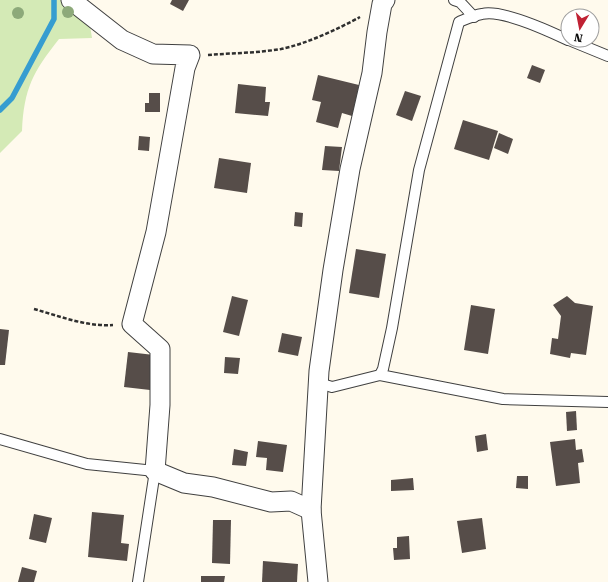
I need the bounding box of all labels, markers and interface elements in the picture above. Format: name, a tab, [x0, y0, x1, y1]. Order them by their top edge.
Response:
north arrow	[560, 8, 600, 48]
text: N	[573, 30, 584, 44]

